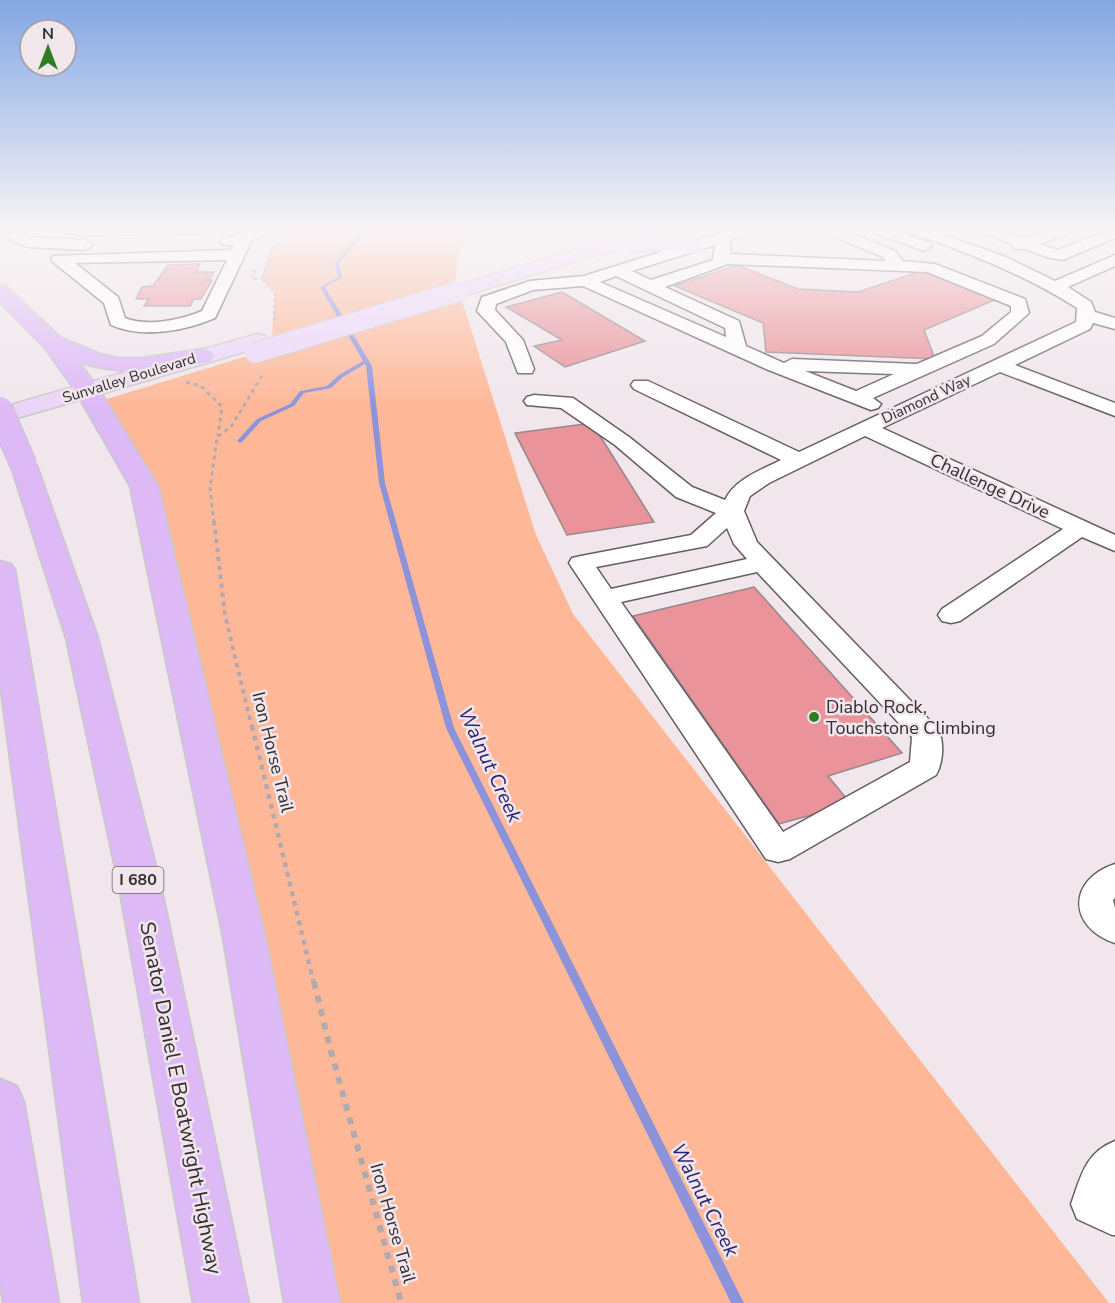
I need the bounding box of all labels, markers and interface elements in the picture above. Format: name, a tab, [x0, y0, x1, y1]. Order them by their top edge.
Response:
north arrow	[18, 18, 78, 78]
text: N	[42, 23, 54, 45]
street label: Sunvalley Boulevard	[60, 348, 198, 408]
street label: Diamond Way	[878, 370, 974, 428]
street label: Challenge Drive	[926, 448, 1054, 524]
street label: Iron Horse Trail	[246, 689, 300, 816]
place label: Diablo Rock, Touchstone Climbing	[826, 695, 996, 740]
water label: Walnut Creek	[452, 703, 529, 828]
marker: Diablo Rock, Touchstone Climbing	[807, 710, 821, 724]
road number: I 680	[112, 867, 164, 893]
street label: Senator Daniel E Boatwright Highway	[133, 919, 229, 1277]
water label: Walnut Creek	[665, 1139, 746, 1262]
street label: Iron Horse Trail	[364, 1160, 422, 1286]

